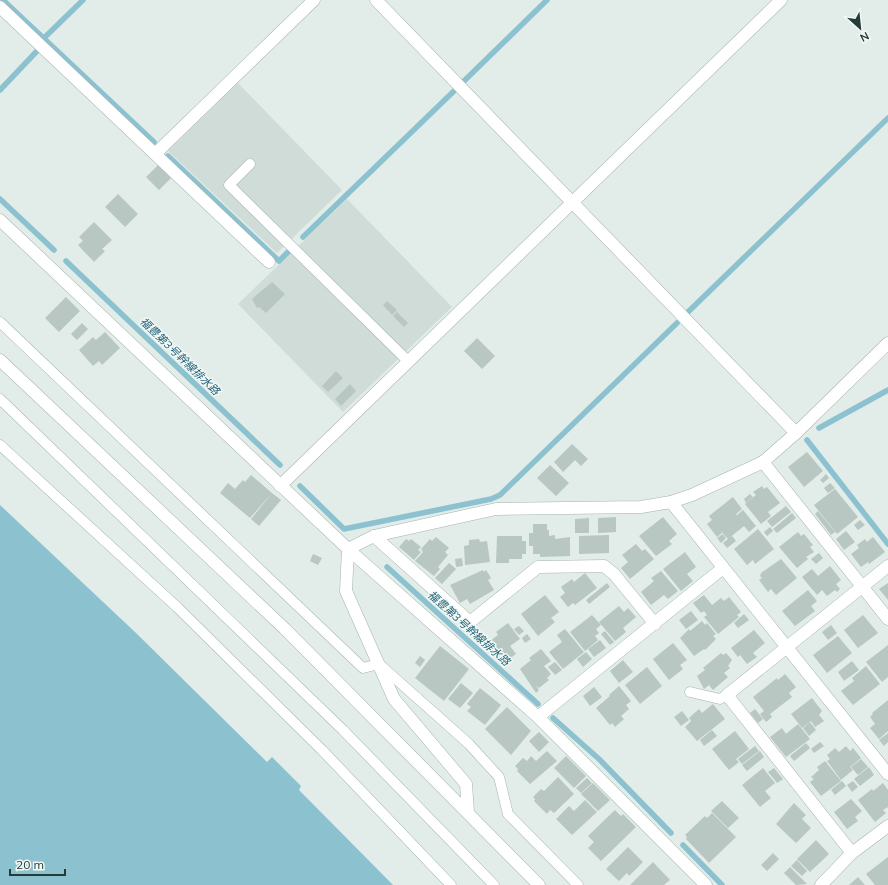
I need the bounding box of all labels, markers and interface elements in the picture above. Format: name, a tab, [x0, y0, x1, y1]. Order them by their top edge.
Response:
north arrow	[840, 8, 880, 48]
text: N	[858, 29, 871, 45]
water label: 福豊第3号幹線排水路	[137, 314, 224, 398]
water label: 福豊第3号幹線排水路	[425, 587, 514, 669]
scale bar	[10, 851, 65, 877]
text: 20 m	[16, 857, 44, 872]

